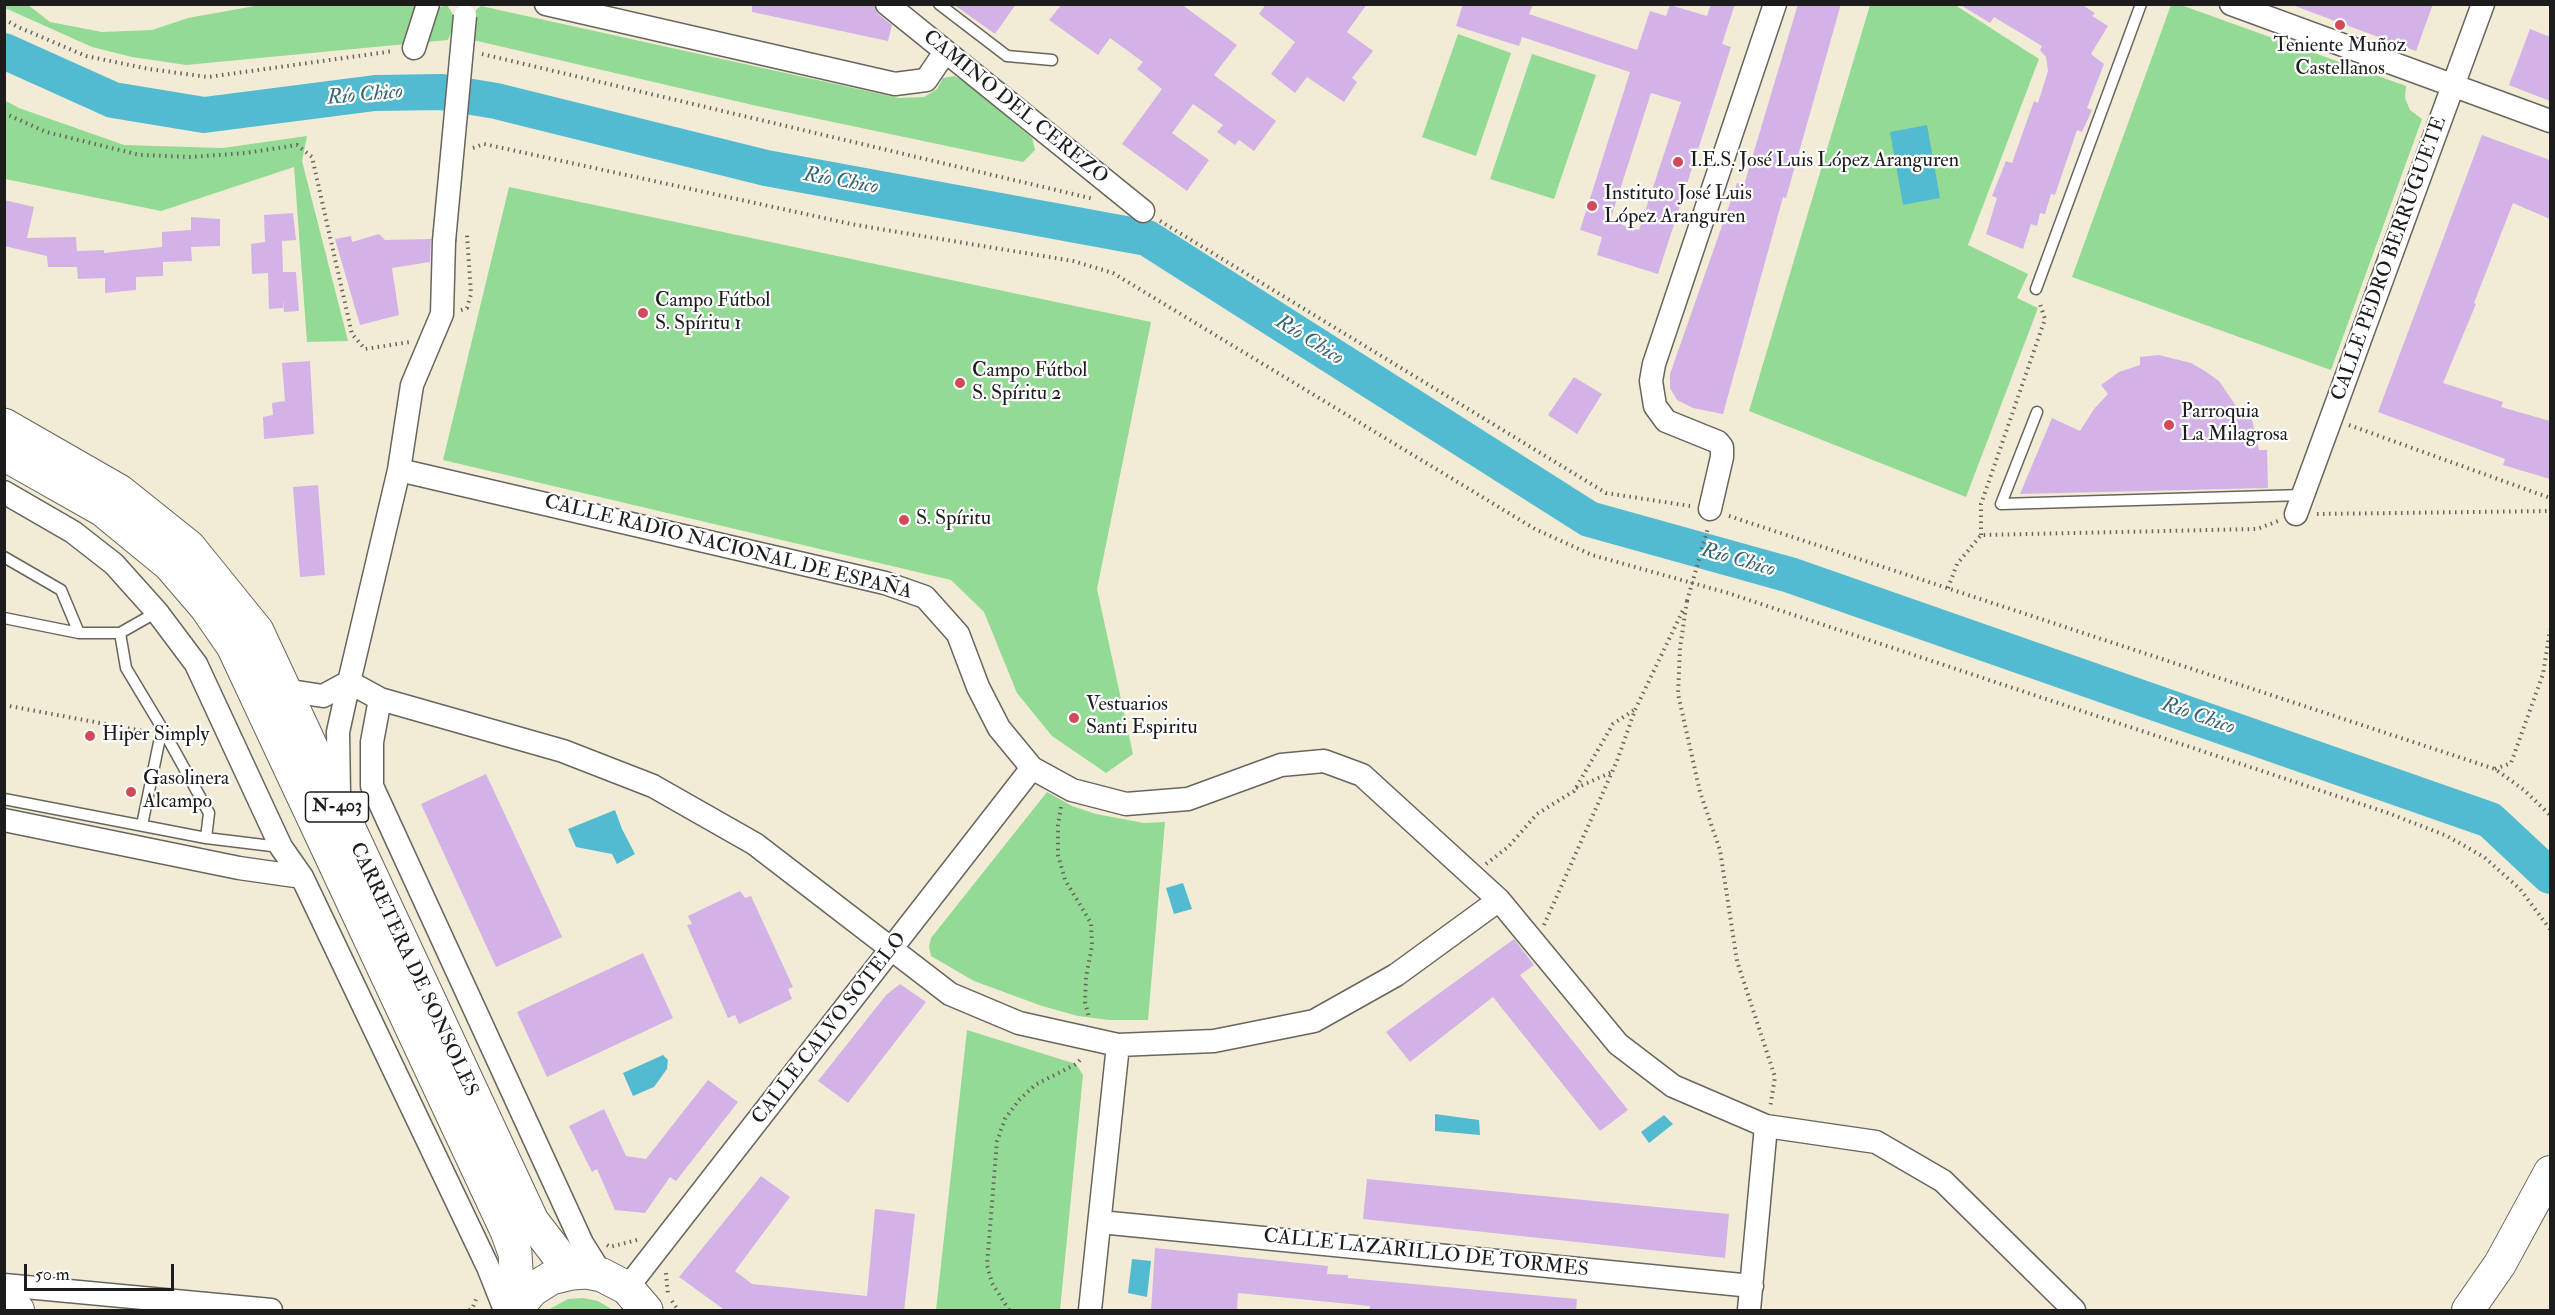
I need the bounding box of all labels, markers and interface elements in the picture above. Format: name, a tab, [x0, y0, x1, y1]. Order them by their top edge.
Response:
marker: Teniente Muñoz Castellanos	[2333, 18, 2347, 32]
street label: CAMINO DEL CEREZO	[918, 26, 1112, 190]
place label: Teniente Muñoz Castellanos	[2274, 35, 2406, 82]
water label: Río Chico	[326, 80, 404, 112]
street label: CALLE PEDRO BERRUGUETE	[2327, 114, 2453, 404]
place label: I.E.S. José Luis López Aranguren	[1690, 150, 1959, 174]
marker: I.E.S. José Luis López Aranguren	[1671, 155, 1685, 169]
water label: Río Chico	[802, 163, 880, 201]
place label: Instituto José Luis López Aranguren	[1604, 183, 1752, 230]
marker: Instituto José Luis López Aranguren	[1585, 199, 1599, 213]
place label: Campo Fútbol S. Spíritu 1	[655, 290, 770, 337]
marker: Campo Fútbol S. Spíritu 1	[636, 306, 650, 320]
water label: Río Chico	[1270, 310, 1348, 372]
place label: Campo Fútbol S. Spíritu 2	[972, 360, 1087, 407]
marker: Campo Fútbol S. Spíritu 2	[953, 376, 967, 390]
place label: Parroquia La Milagrosa	[2181, 401, 2288, 448]
marker: Parroquia La Milagrosa	[2162, 418, 2176, 432]
street label: CALLE RADIO NACIONAL DE ESPAÑA	[542, 491, 914, 605]
place label: S. Spíritu	[916, 508, 991, 532]
marker: S. Spíritu	[897, 513, 911, 527]
water label: Río Chico	[1698, 538, 1778, 584]
water label: Río Chico	[2158, 693, 2238, 741]
place label: Vestuarios Santi Espiritu	[1086, 694, 1198, 741]
marker: Vestuarios Santi Espiritu	[1067, 711, 1081, 725]
place label: Hiper Simply	[102, 724, 209, 748]
marker: Hiper Simply	[83, 729, 97, 743]
place label: Gasolinera Alcampo	[143, 768, 229, 815]
marker: Gasolinera Alcampo	[124, 785, 138, 799]
road number: N-403	[306, 792, 368, 822]
street label: CARRETERA DE SONSOLES	[343, 839, 483, 1101]
street label: CALLE CALVO SOTELO	[748, 928, 912, 1130]
street label: CALLE LAZARILLO DE TORMES	[1262, 1225, 1590, 1283]
scale bar	[27, 1252, 177, 1290]
text: 50 m	[35, 1263, 70, 1286]

